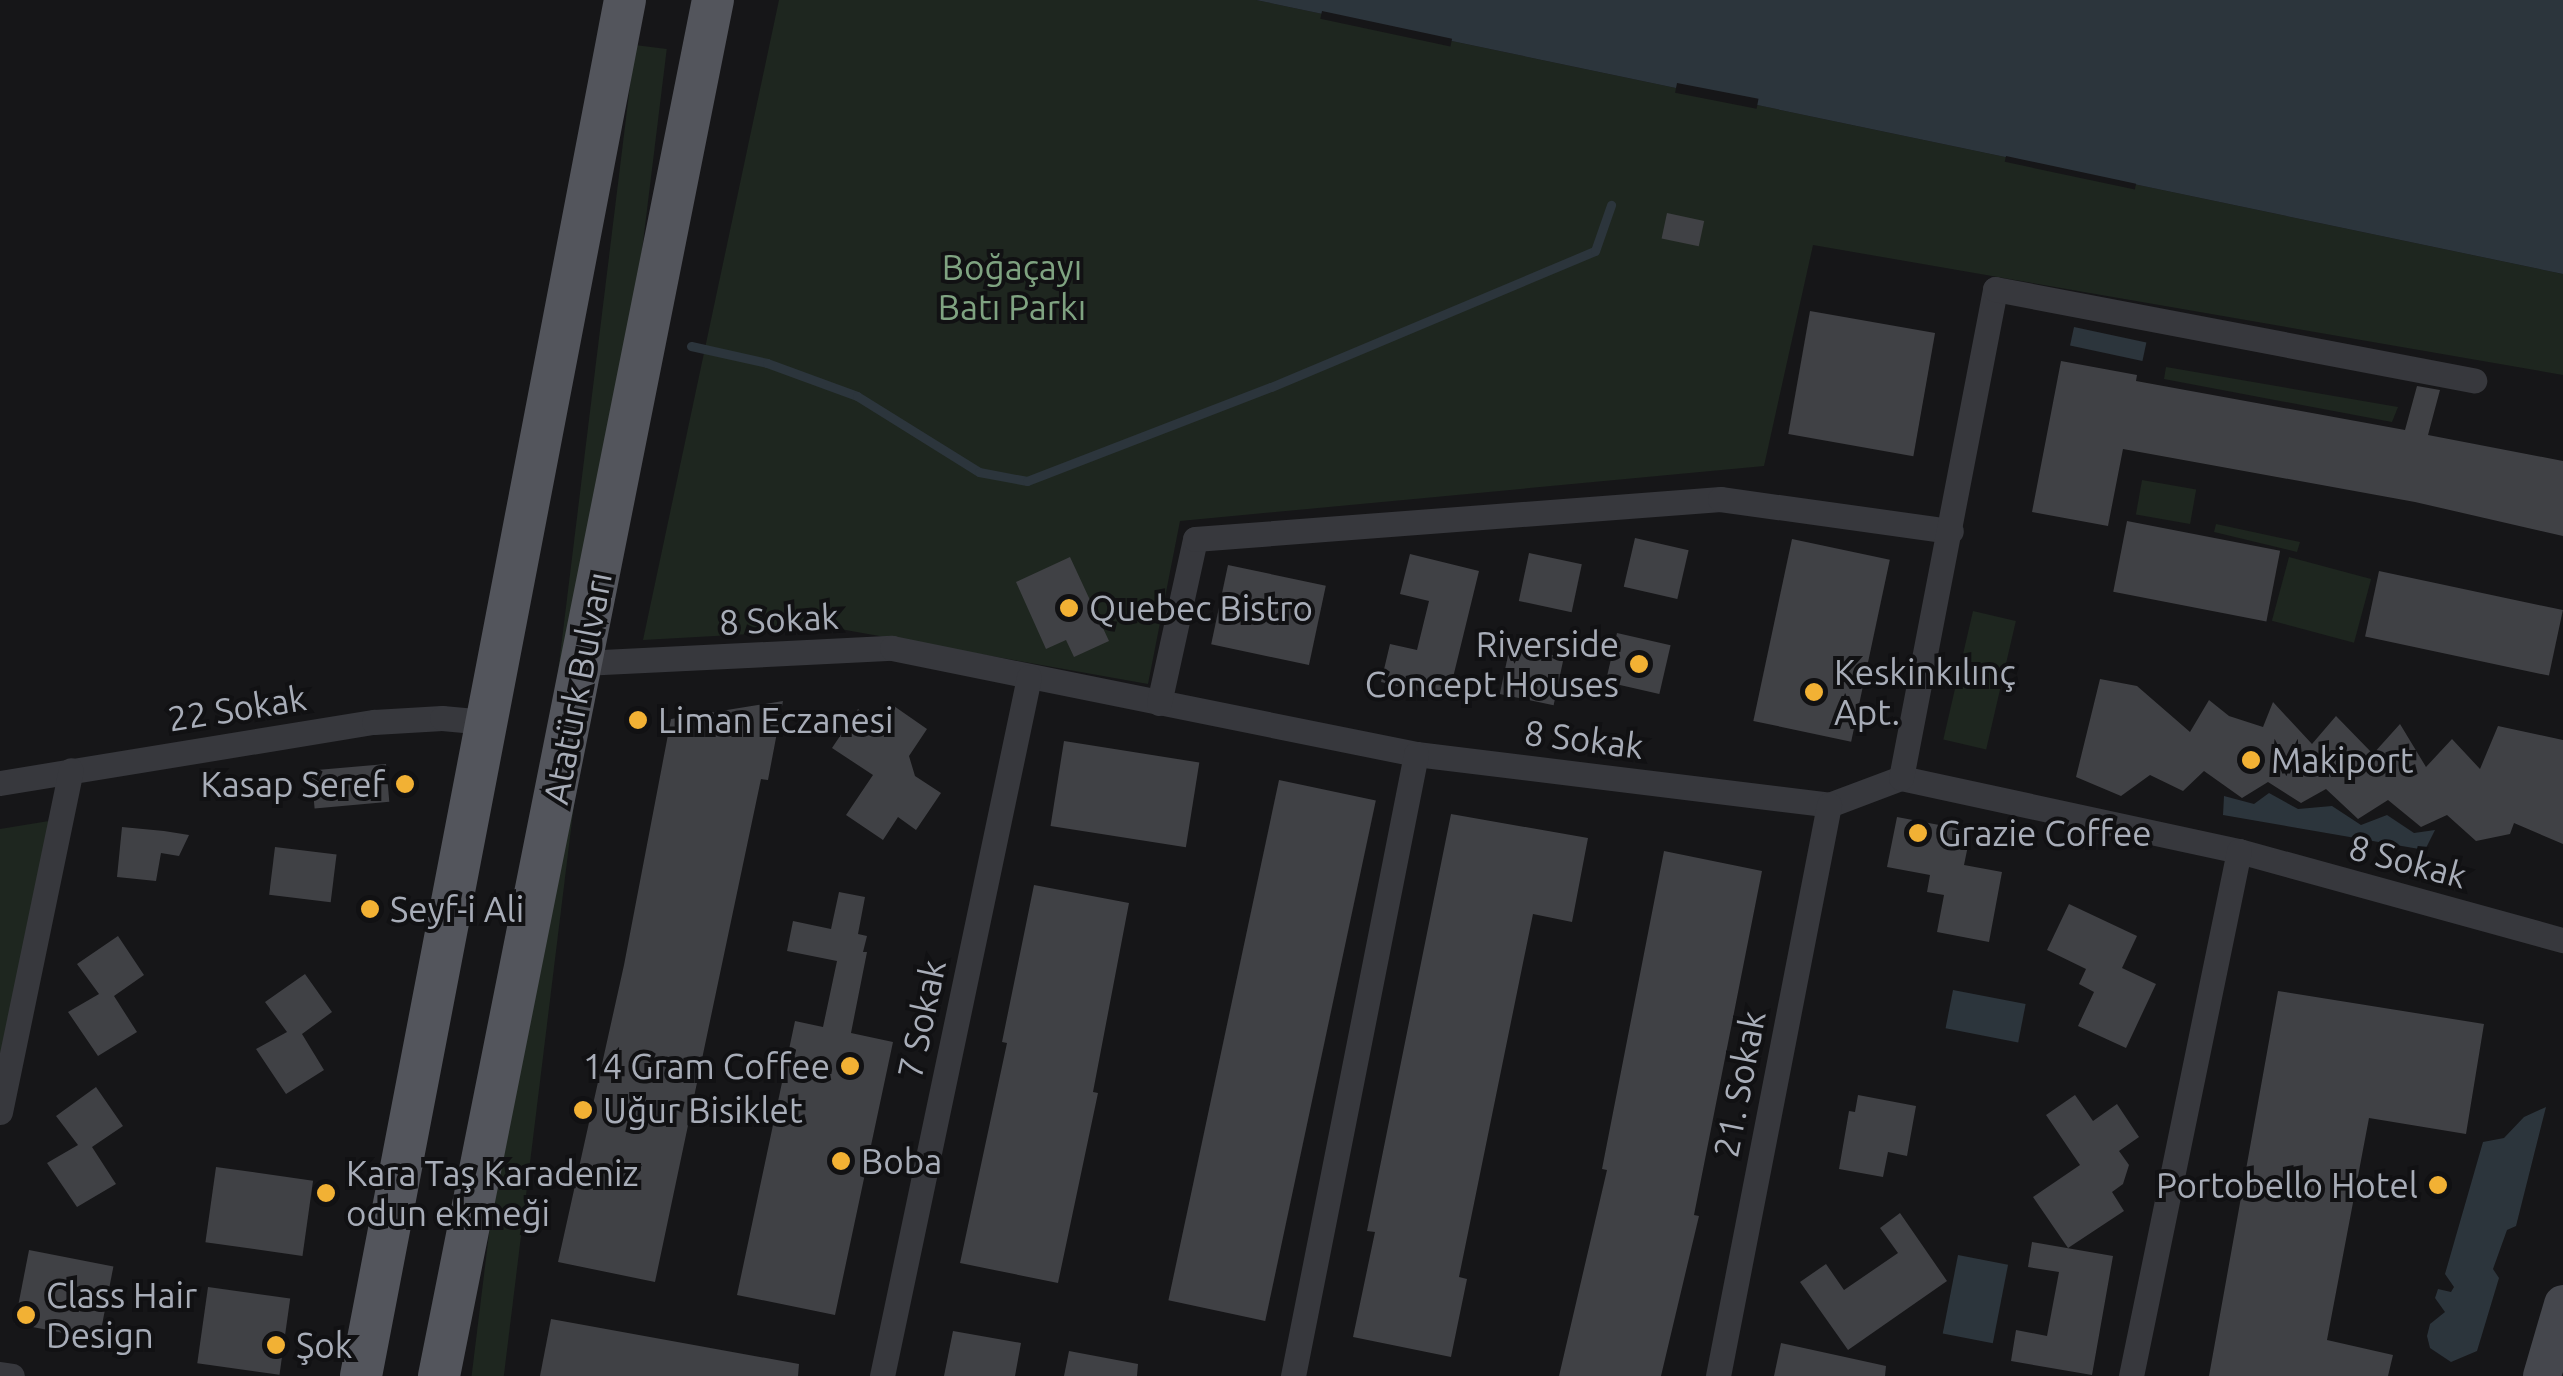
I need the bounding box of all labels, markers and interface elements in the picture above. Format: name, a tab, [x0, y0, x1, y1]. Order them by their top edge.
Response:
park label: Boğaçayı Batı Parkı	[938, 246, 1086, 328]
street label: Atatürk Bulvarı	[534, 569, 620, 807]
place label: Quebec Bistro	[1089, 587, 1313, 629]
street label: 8 Sokak	[718, 595, 840, 643]
marker: Quebec Bistro	[1058, 597, 1080, 619]
place label: Riverside Concept Houses	[1365, 623, 1619, 705]
place label: Keskinkılınç Apt.	[1834, 651, 2016, 733]
marker: Riverside Concept Houses	[1628, 653, 1650, 675]
street label: 22 Sokak	[165, 676, 309, 740]
marker: Keskinkılınç Apt.	[1803, 681, 1825, 703]
place label: Liman Eczanesi	[658, 699, 893, 741]
marker: Liman Eczanesi	[627, 709, 649, 731]
street label: 8 Sokak	[1522, 711, 1646, 767]
place label: Makiport	[2271, 739, 2414, 781]
marker: Makiport	[2240, 749, 2262, 771]
place label: Kasap Seref	[201, 763, 385, 805]
marker: Kasap Seref	[394, 773, 416, 795]
place label: Grazie Coffee	[1938, 812, 2152, 854]
marker: Grazie Coffee	[1907, 822, 1929, 844]
street label: 8 Sokak	[2345, 825, 2471, 897]
place label: Seyf-i Ali	[390, 888, 524, 930]
marker: Seyf-i Ali	[359, 898, 381, 920]
street label: 7 Sokak	[888, 956, 954, 1082]
street label: 21. Sokak	[1704, 1007, 1774, 1161]
place label: 14 Gram Coffee	[583, 1045, 830, 1087]
marker: 14 Gram Coffee	[839, 1055, 861, 1077]
place label: Uğur Bisiklet	[603, 1089, 803, 1131]
marker: Uğur Bisiklet	[572, 1099, 594, 1121]
place label: Boba	[861, 1140, 942, 1182]
marker: Boba	[830, 1150, 852, 1172]
place label: Kara Taş Karadeniz odun ekmeği	[346, 1152, 639, 1234]
place label: Portobello Hotel	[2156, 1164, 2418, 1206]
marker: Portobello Hotel	[2427, 1174, 2449, 1196]
marker: Kara Taş Karadeniz odun ekmeği	[315, 1182, 337, 1204]
place label: Class Hair Design	[46, 1274, 197, 1356]
marker: Class Hair Design	[15, 1304, 37, 1326]
place label: Şok	[296, 1324, 352, 1366]
marker: Şok	[265, 1334, 287, 1356]

